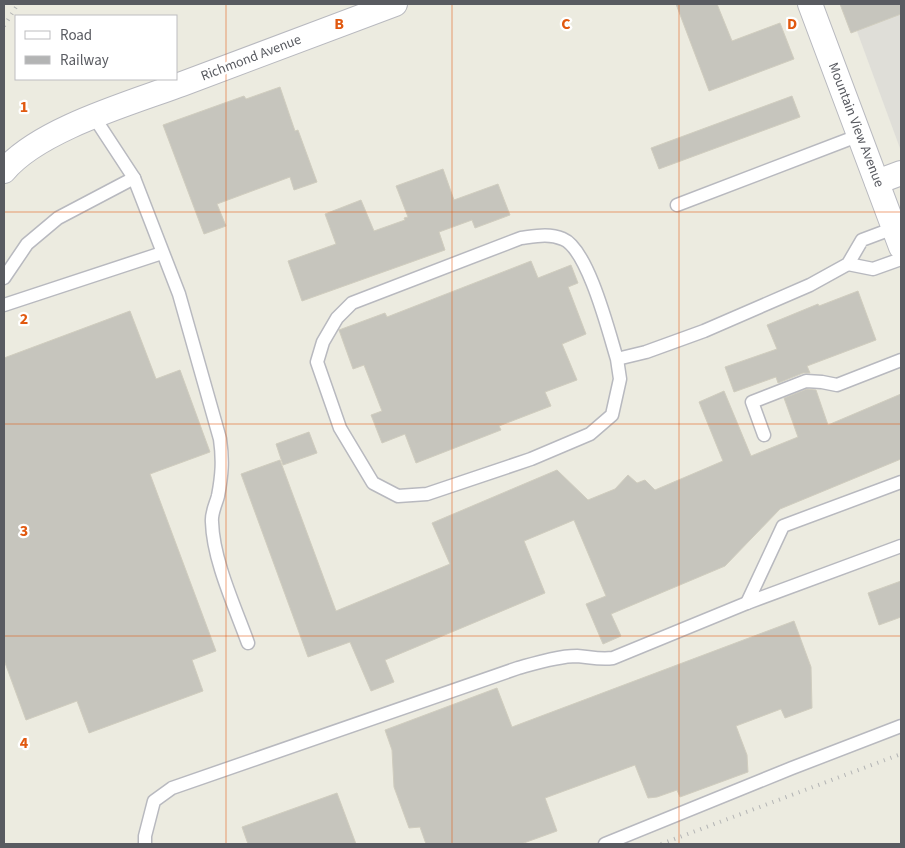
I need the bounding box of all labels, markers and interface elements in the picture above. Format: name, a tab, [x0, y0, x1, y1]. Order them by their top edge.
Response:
text: B	[334, 13, 344, 35]
text: C	[561, 13, 571, 35]
text: D	[787, 13, 797, 35]
legend	[15, 15, 178, 80]
text: Road	[60, 25, 92, 46]
street label: Richmond Avenue	[198, 30, 304, 86]
text: Railway	[60, 50, 109, 71]
street label: Mountain View Avenue	[823, 60, 889, 190]
text: 1	[20, 96, 28, 118]
text: 2	[20, 308, 28, 330]
text: 3	[20, 520, 28, 542]
text: 4	[20, 732, 29, 754]

